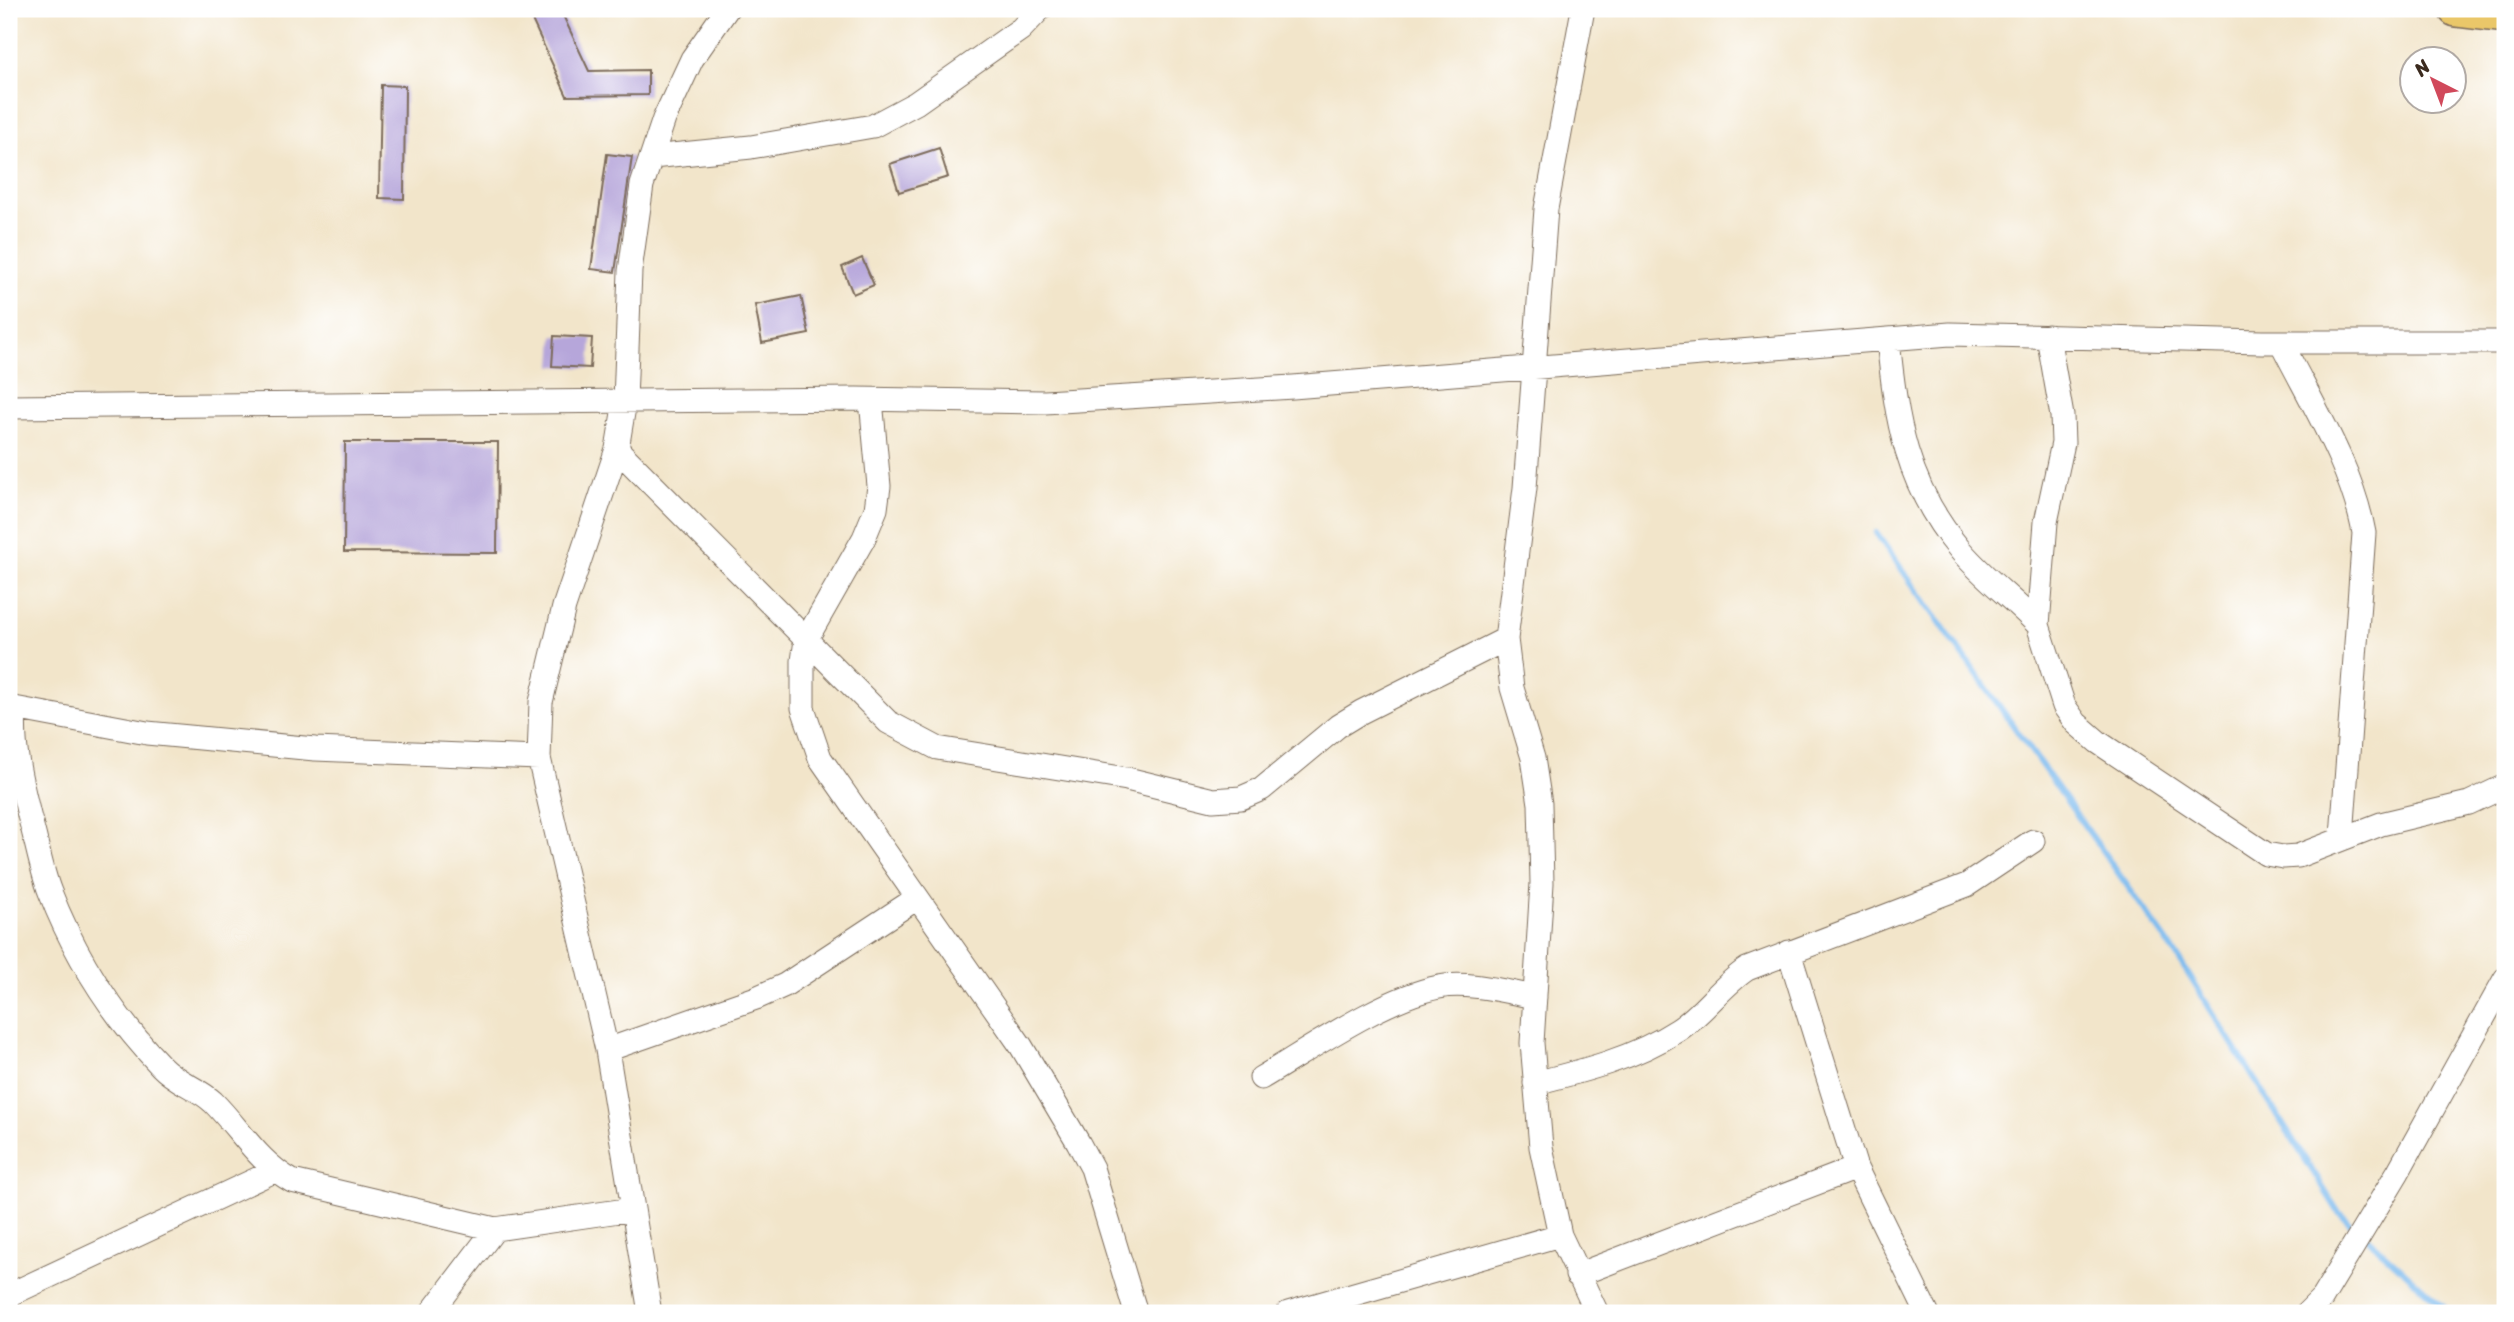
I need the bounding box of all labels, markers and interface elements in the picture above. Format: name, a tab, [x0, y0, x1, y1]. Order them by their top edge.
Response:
north arrow	[2398, 46, 2468, 116]
text: N	[2405, 51, 2439, 85]

